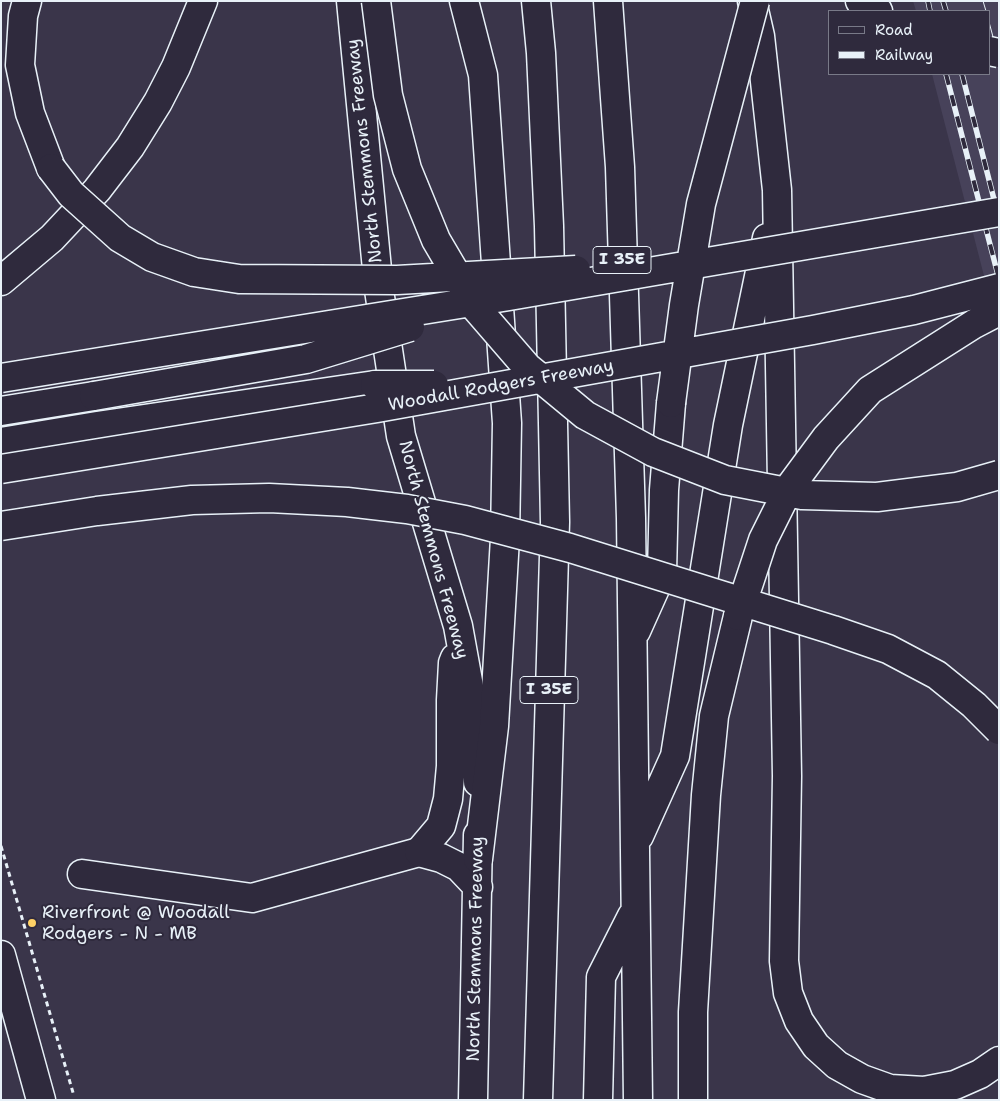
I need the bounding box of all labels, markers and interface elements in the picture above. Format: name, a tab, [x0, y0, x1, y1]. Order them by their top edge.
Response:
legend	[828, 10, 990, 75]
text: Road	[875, 20, 913, 40]
street label: North Stemmons Freeway	[342, 38, 388, 264]
text: Railway	[875, 45, 933, 65]
road number: I 35E	[593, 246, 651, 274]
street label: Woodall Rodgers Freeway	[386, 355, 616, 417]
street label: North Stemmons Freeway	[393, 438, 473, 662]
road number: I 35E	[520, 676, 578, 704]
street label: North Stemmons Freeway	[463, 836, 489, 1062]
place label: Riverfront @ Woodall Rodgers - N - MB	[42, 902, 230, 944]
marker: Riverfront @ Woodall Rodgers - N - MB	[26, 917, 38, 929]

